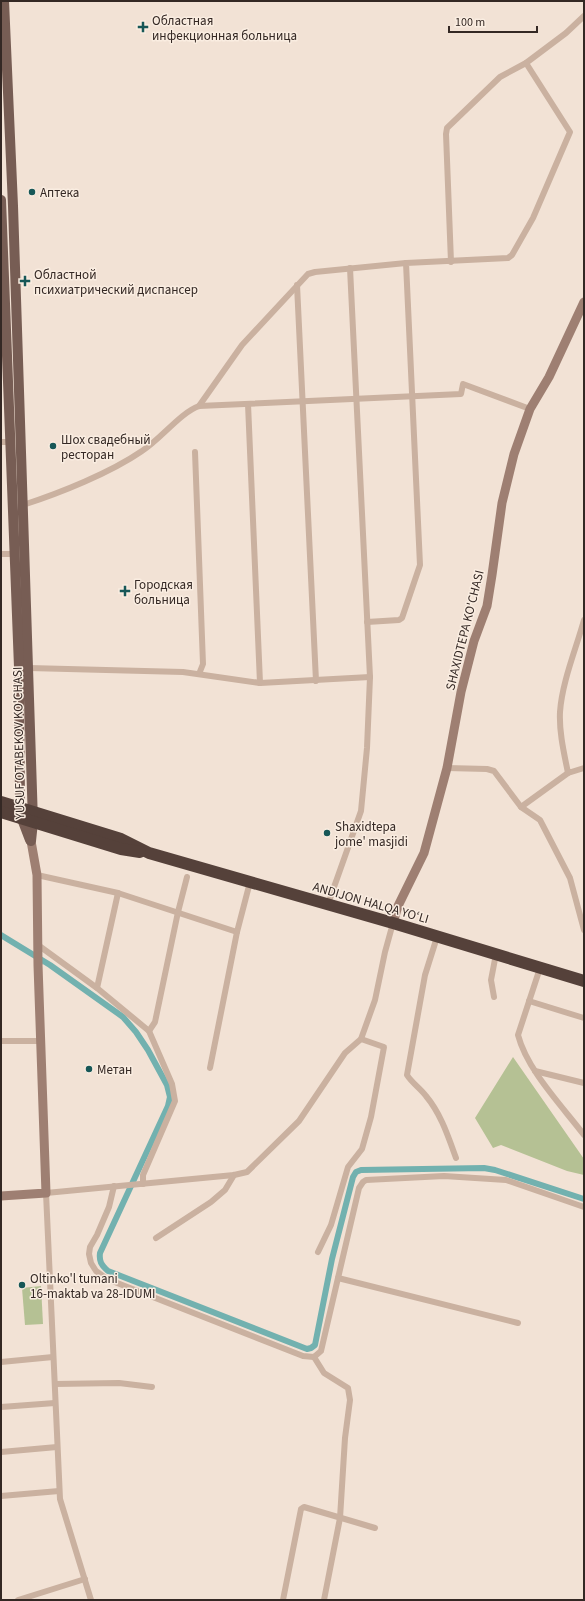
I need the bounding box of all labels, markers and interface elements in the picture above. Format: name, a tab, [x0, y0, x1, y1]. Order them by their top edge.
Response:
scale bar	[449, 8, 537, 34]
place label: Областная инфекционная больница	[152, 12, 297, 45]
text: 100 m	[455, 14, 485, 31]
marker: Областная инфекционная больница	[137, 21, 149, 33]
place label: Аптека	[40, 184, 79, 202]
marker: Аптека	[27, 187, 37, 197]
place label: Областной психиатрический диспансер	[34, 266, 198, 299]
marker: Областной психиатрический диспансер	[19, 275, 31, 287]
place label: Шох свадебный ресторан	[61, 431, 151, 464]
marker: Шох свадебный ресторан	[48, 441, 58, 451]
street label: SHAXIDTEPA KO'CHASI	[441, 568, 489, 692]
place label: Городская больница	[134, 576, 193, 609]
marker: Городская больница	[119, 585, 131, 597]
street label: YUSUF OTABEKOV KO'CHASI	[9, 667, 29, 820]
place label: Shaxidtepa jome' masjidi	[334, 818, 408, 851]
marker: Shaxidtepa jome' masjidi	[322, 828, 332, 838]
street label: ANDIJON HALQA YO‘LI	[311, 878, 431, 928]
place label: Метан	[97, 1061, 132, 1079]
marker: Метан	[84, 1064, 94, 1074]
place label: Oltinko'l tumani 16-maktab va 28-IDUMI	[30, 1270, 156, 1303]
marker: Oltinko'l tumani 16-maktab va 28-IDUMI	[17, 1280, 27, 1290]

